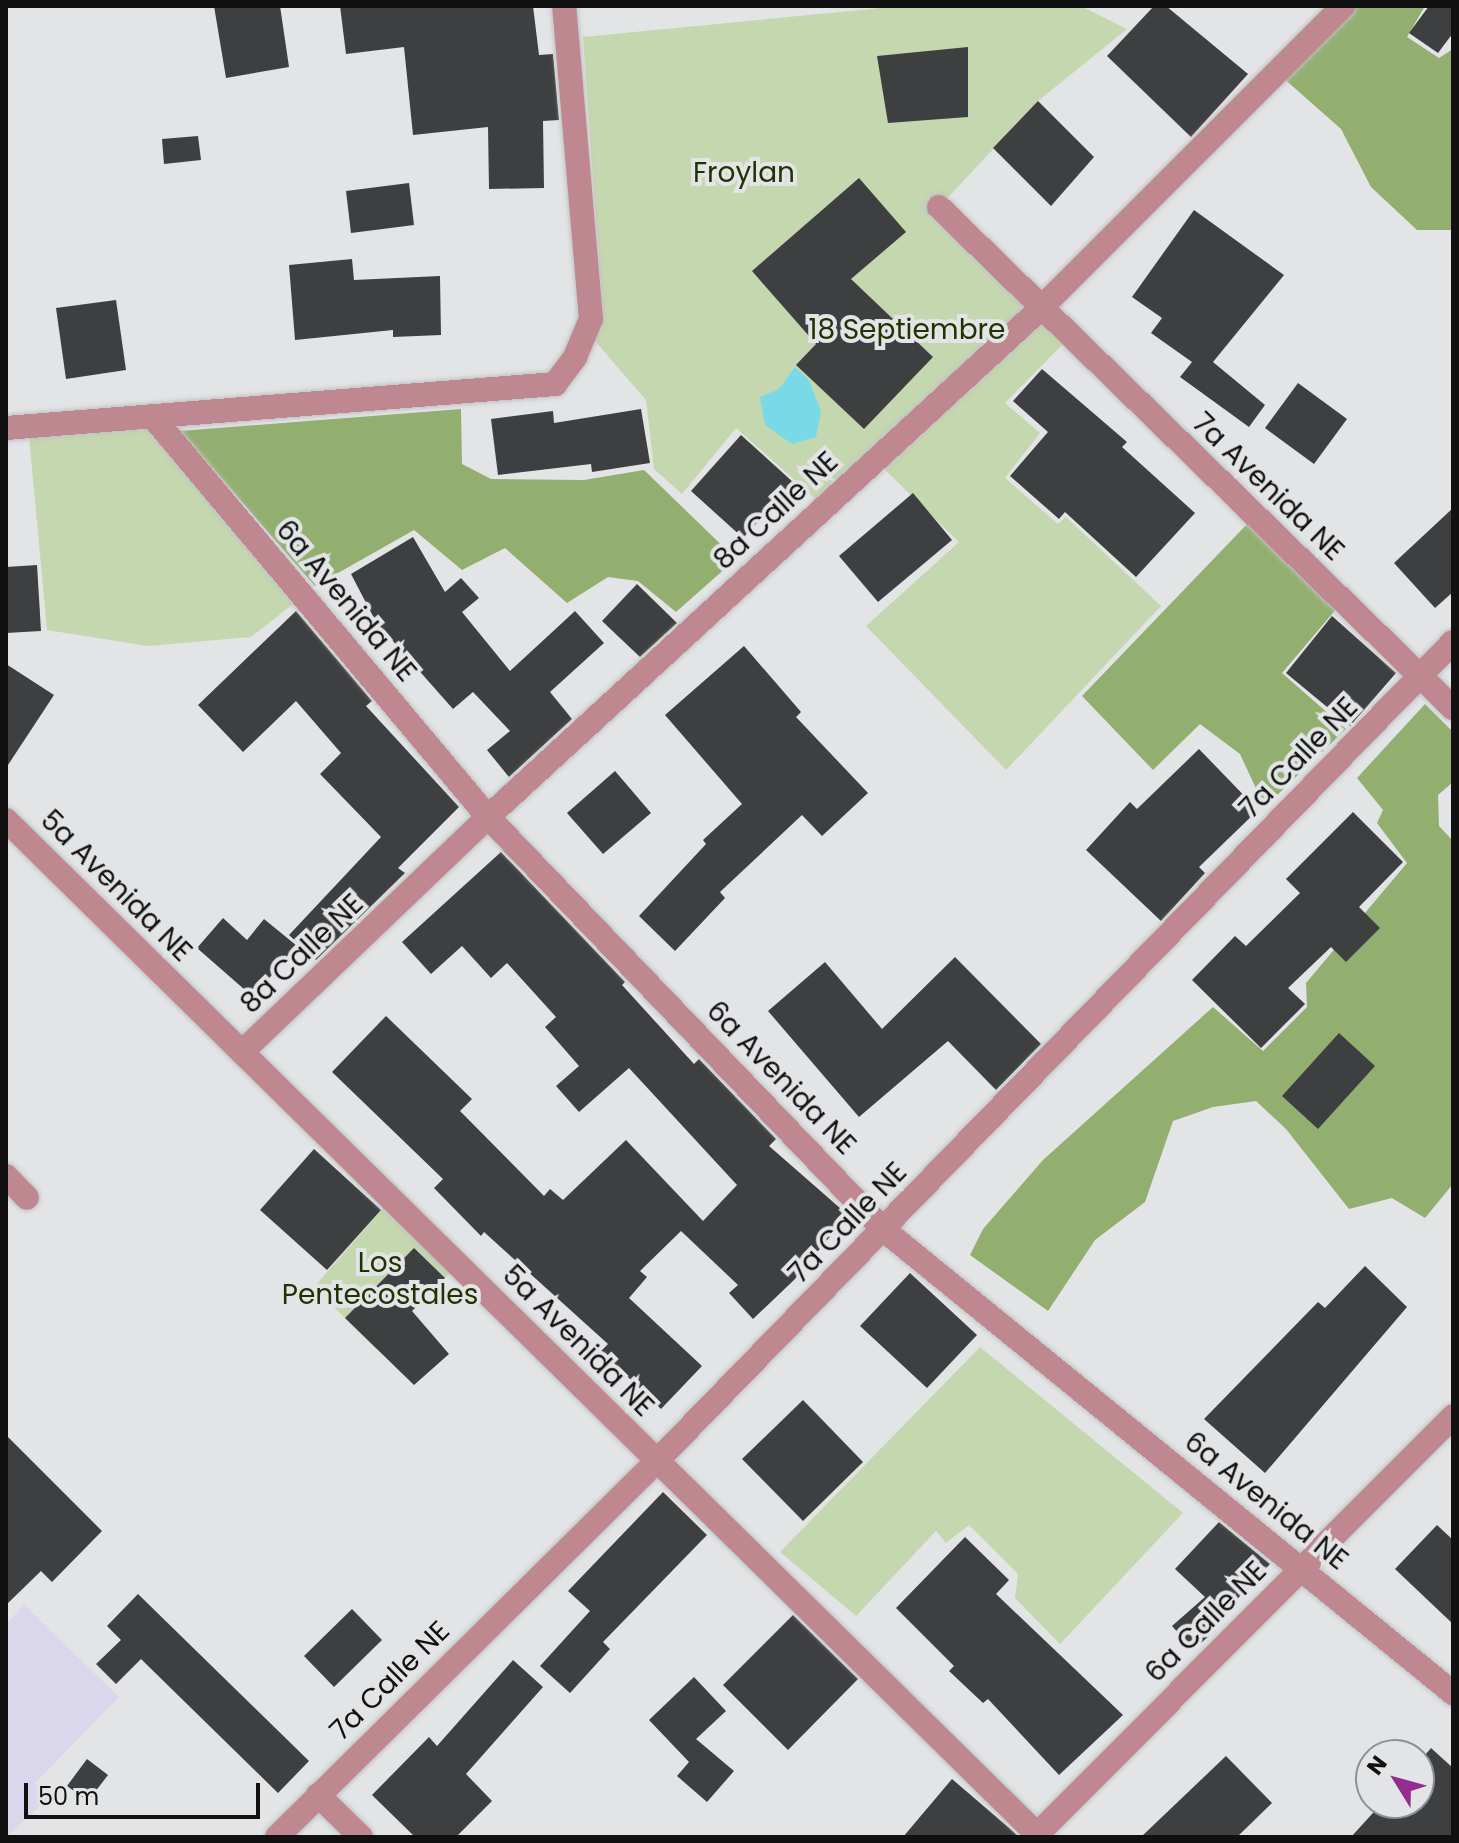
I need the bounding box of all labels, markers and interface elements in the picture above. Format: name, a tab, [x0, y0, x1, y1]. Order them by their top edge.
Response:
park label: Froylan	[693, 156, 795, 190]
park label: 18 Septiembre	[809, 313, 1005, 347]
street label: 7a Avenida NE	[1185, 406, 1351, 568]
street label: 8a Calle NE	[707, 445, 845, 577]
street label: 6a Avenida NE	[269, 513, 423, 689]
street label: 7a Calle NE	[1233, 691, 1365, 825]
street label: 5a Avenida NE	[33, 803, 199, 969]
street label: 8a Calle NE	[234, 887, 370, 1021]
street label: 6a Avenida NE	[699, 994, 863, 1162]
street label: 7a Calle NE	[782, 1156, 914, 1290]
park label: Los Pentecostales	[282, 1246, 478, 1312]
street label: 5a Avenida NE	[495, 1258, 661, 1424]
street label: 6a Avenida NE	[1178, 1425, 1354, 1577]
street label: 6a Calle NE	[1138, 1554, 1274, 1690]
street label: 7a Calle NE	[323, 1614, 457, 1748]
north arrow	[1355, 1739, 1435, 1819]
text: N	[1360, 1750, 1394, 1781]
scale bar	[28, 1767, 264, 1817]
text: 50 m	[38, 1780, 99, 1813]

